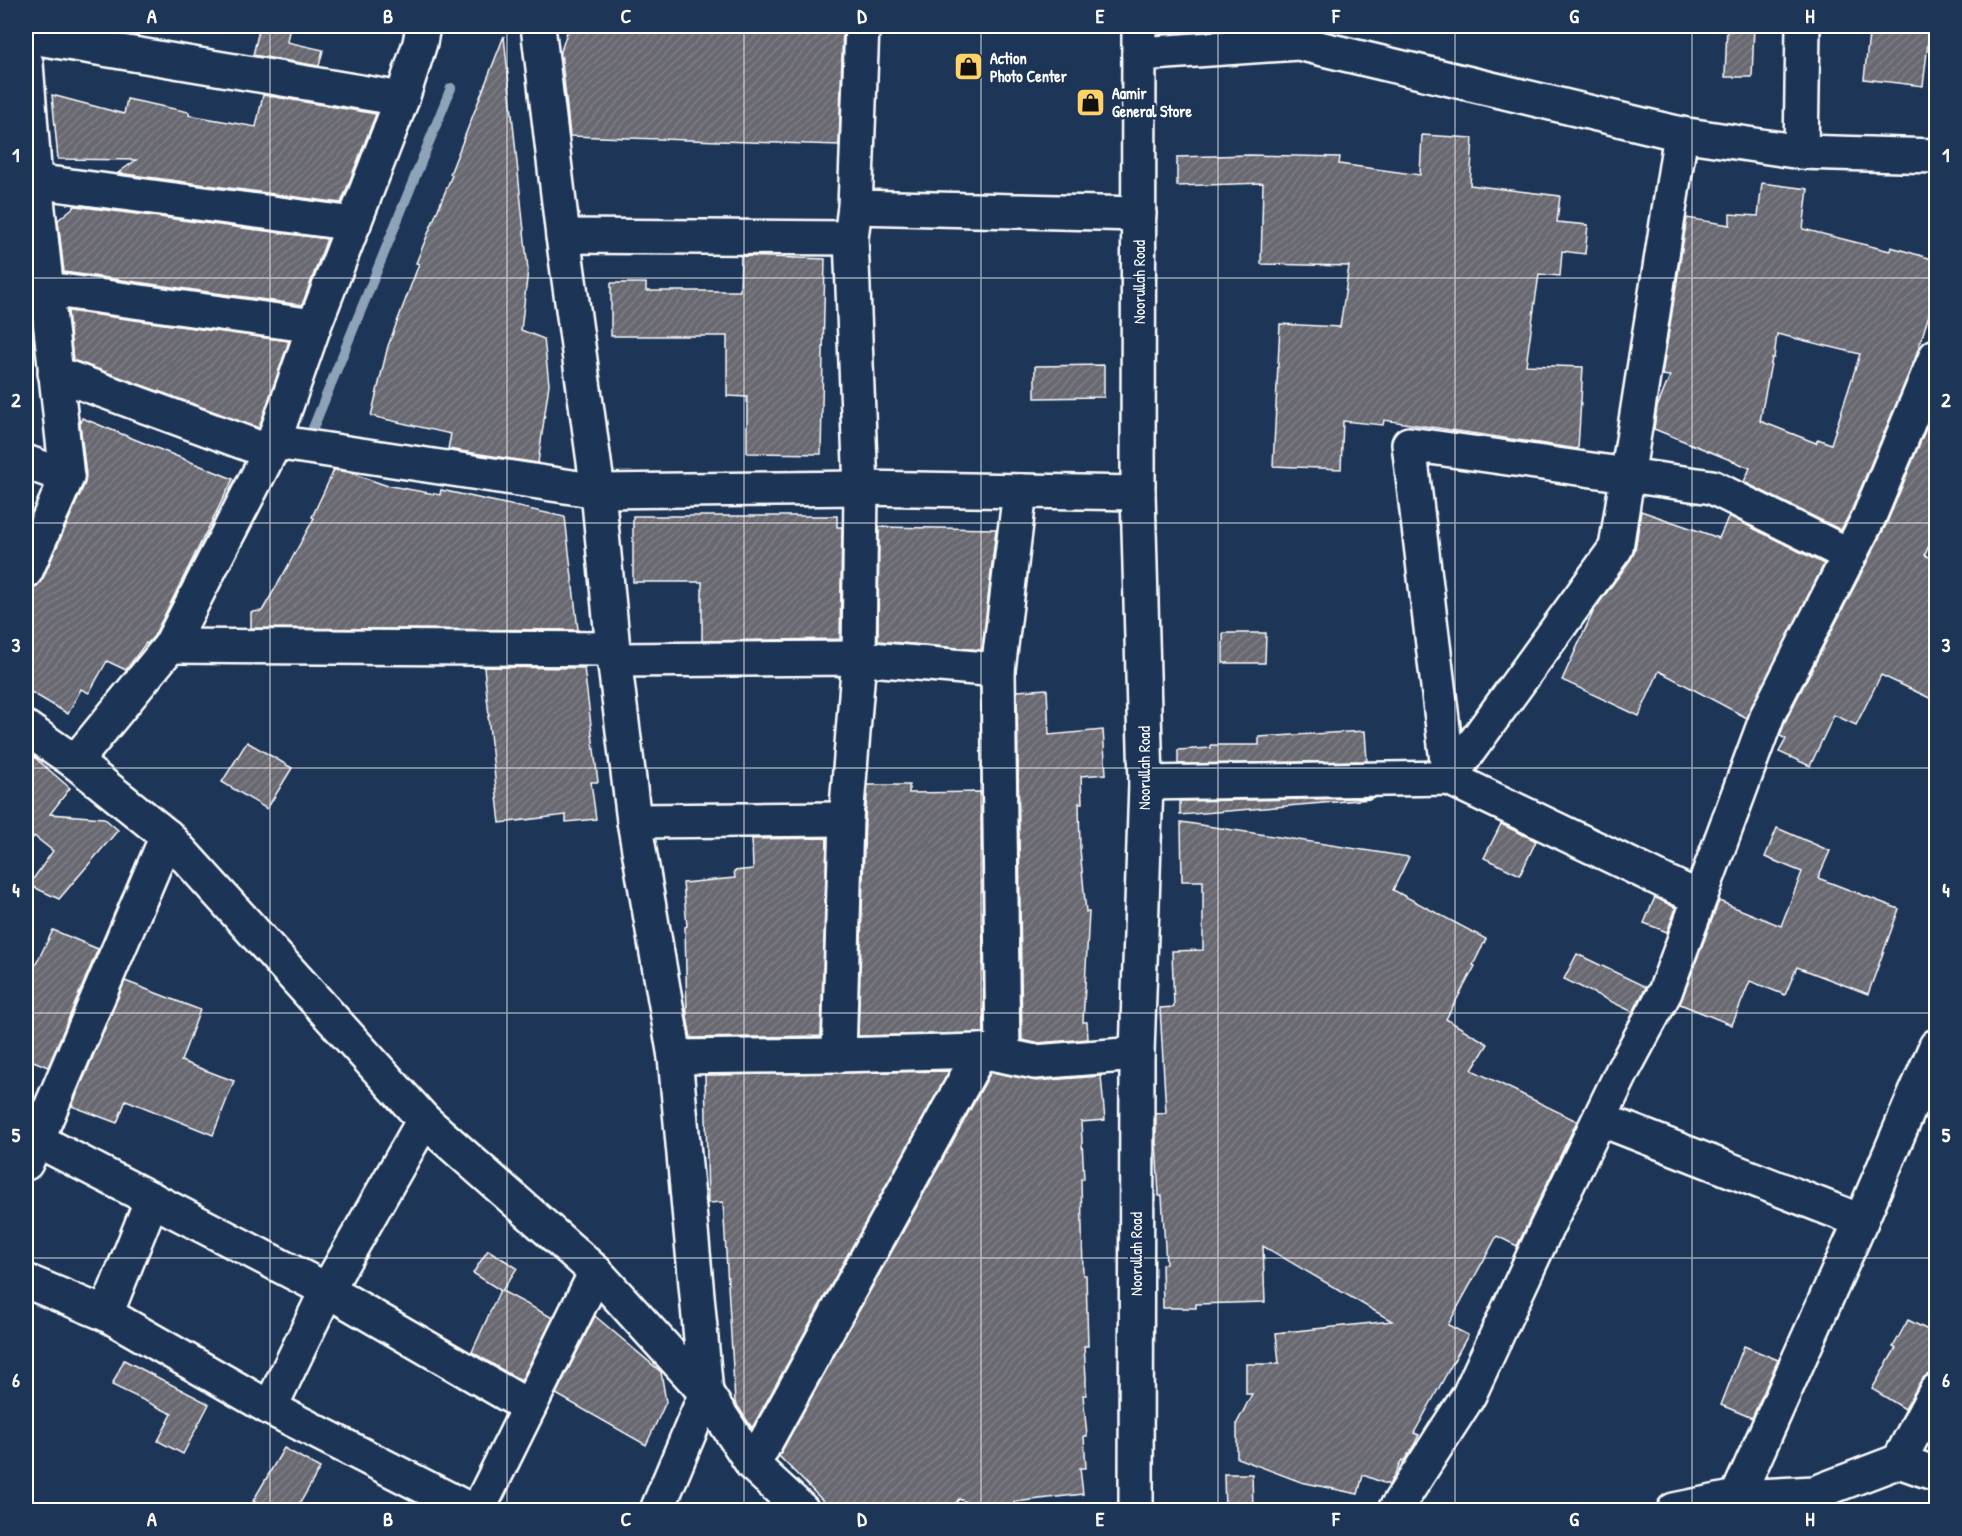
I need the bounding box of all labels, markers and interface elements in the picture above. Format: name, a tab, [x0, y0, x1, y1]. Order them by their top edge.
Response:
text: A	[147, 2, 157, 29]
text: B	[383, 2, 393, 29]
text: C	[621, 2, 632, 29]
text: D	[857, 2, 867, 29]
text: E	[1096, 2, 1105, 29]
text: F	[1331, 2, 1341, 29]
text: G	[1569, 2, 1579, 29]
text: H	[1805, 2, 1815, 29]
place label: Action Photo Center	[990, 47, 1068, 87]
shop icon: Action Photo Center	[953, 51, 985, 83]
place label: Aamir General Store	[1112, 82, 1192, 122]
shop icon: Aamir General Store	[1075, 86, 1107, 118]
text: 1	[12, 141, 20, 168]
text: 1	[1942, 141, 1950, 168]
street label: Noorullah Road	[1128, 240, 1150, 324]
text: 2	[11, 386, 21, 413]
text: 2	[1941, 386, 1951, 413]
text: 3	[12, 631, 21, 658]
text: 3	[1942, 631, 1951, 658]
street label: Noorullah Road	[1133, 726, 1155, 810]
text: 4	[12, 876, 20, 903]
text: 4	[1942, 876, 1950, 903]
text: 5	[12, 1121, 21, 1148]
text: 5	[1942, 1121, 1951, 1148]
street label: Noorullah Road	[1125, 1212, 1147, 1296]
text: 6	[12, 1366, 20, 1393]
text: 6	[1942, 1366, 1950, 1393]
text: A	[147, 1505, 157, 1532]
text: B	[383, 1505, 393, 1532]
text: C	[621, 1505, 632, 1532]
text: D	[857, 1505, 867, 1532]
text: E	[1096, 1505, 1105, 1532]
text: F	[1331, 1505, 1341, 1532]
text: G	[1569, 1505, 1579, 1532]
text: H	[1805, 1505, 1815, 1532]

